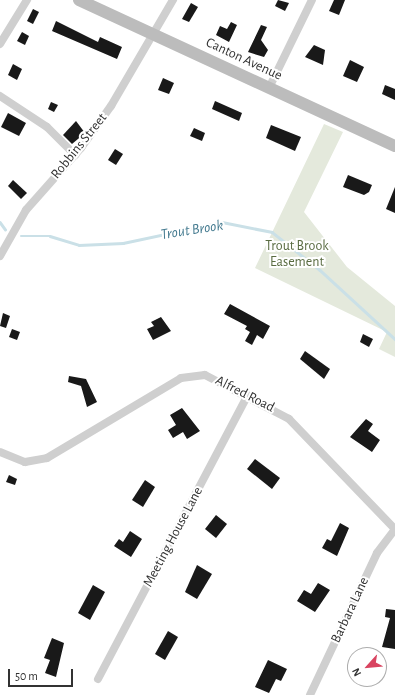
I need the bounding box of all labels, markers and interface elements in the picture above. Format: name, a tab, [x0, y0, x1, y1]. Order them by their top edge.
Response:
street label: Canton Avenue	[203, 34, 285, 84]
street label: Robbins Street	[47, 110, 111, 182]
water label: Trout Brook	[160, 216, 224, 244]
park label: Trout Brook Easement	[265, 238, 329, 270]
street label: Alfred Road	[213, 372, 277, 416]
street label: Meeting House Lane	[140, 484, 206, 590]
street label: Barbara Lane	[327, 574, 373, 646]
north arrow	[347, 647, 387, 687]
scale bar	[10, 661, 75, 687]
text: N	[350, 666, 363, 678]
text: 50 m	[15, 670, 38, 682]

